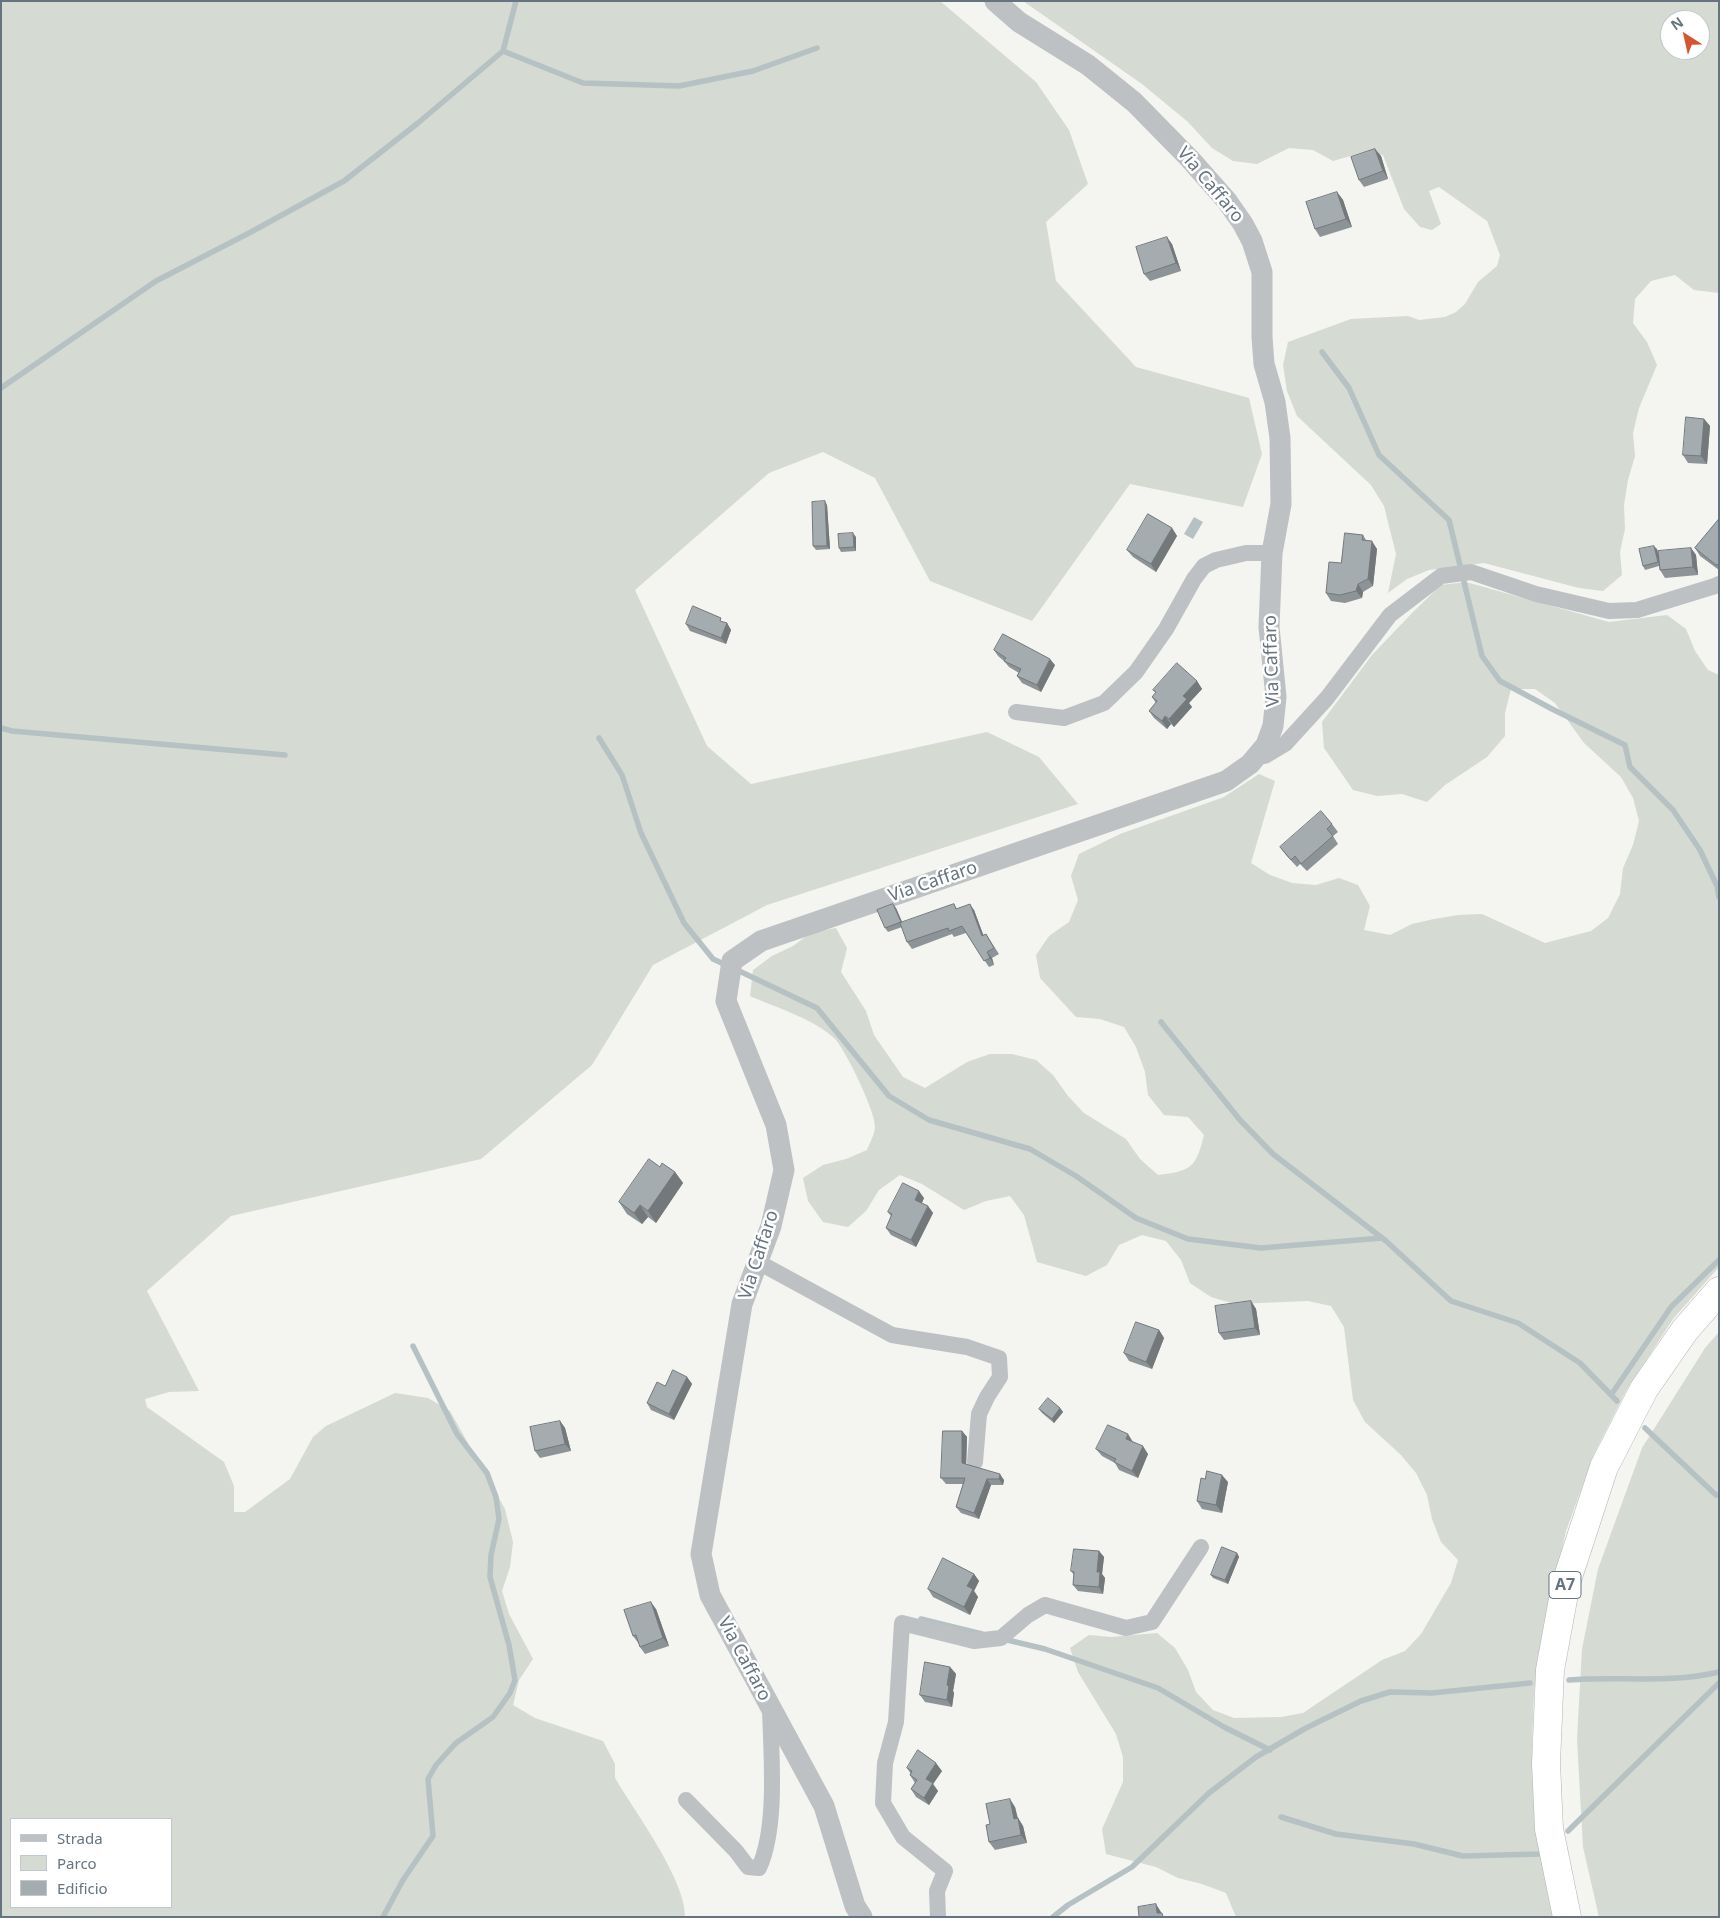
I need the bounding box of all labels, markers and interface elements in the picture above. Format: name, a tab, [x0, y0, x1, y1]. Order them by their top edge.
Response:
north arrow	[1660, 10, 1710, 60]
text: N	[1667, 12, 1687, 34]
street label: Via Caffaro	[1172, 143, 1248, 227]
street label: Via Caffaro	[1260, 615, 1284, 707]
street label: Via Caffaro	[886, 857, 980, 907]
street label: Via Caffaro	[734, 1208, 784, 1302]
road number: A7	[1549, 1572, 1581, 1598]
street label: Via Caffaro	[713, 1613, 775, 1705]
legend	[10, 1818, 172, 1908]
text: Strada	[57, 1828, 103, 1848]
text: Parco	[57, 1853, 97, 1873]
text: Edificio	[57, 1878, 108, 1898]

